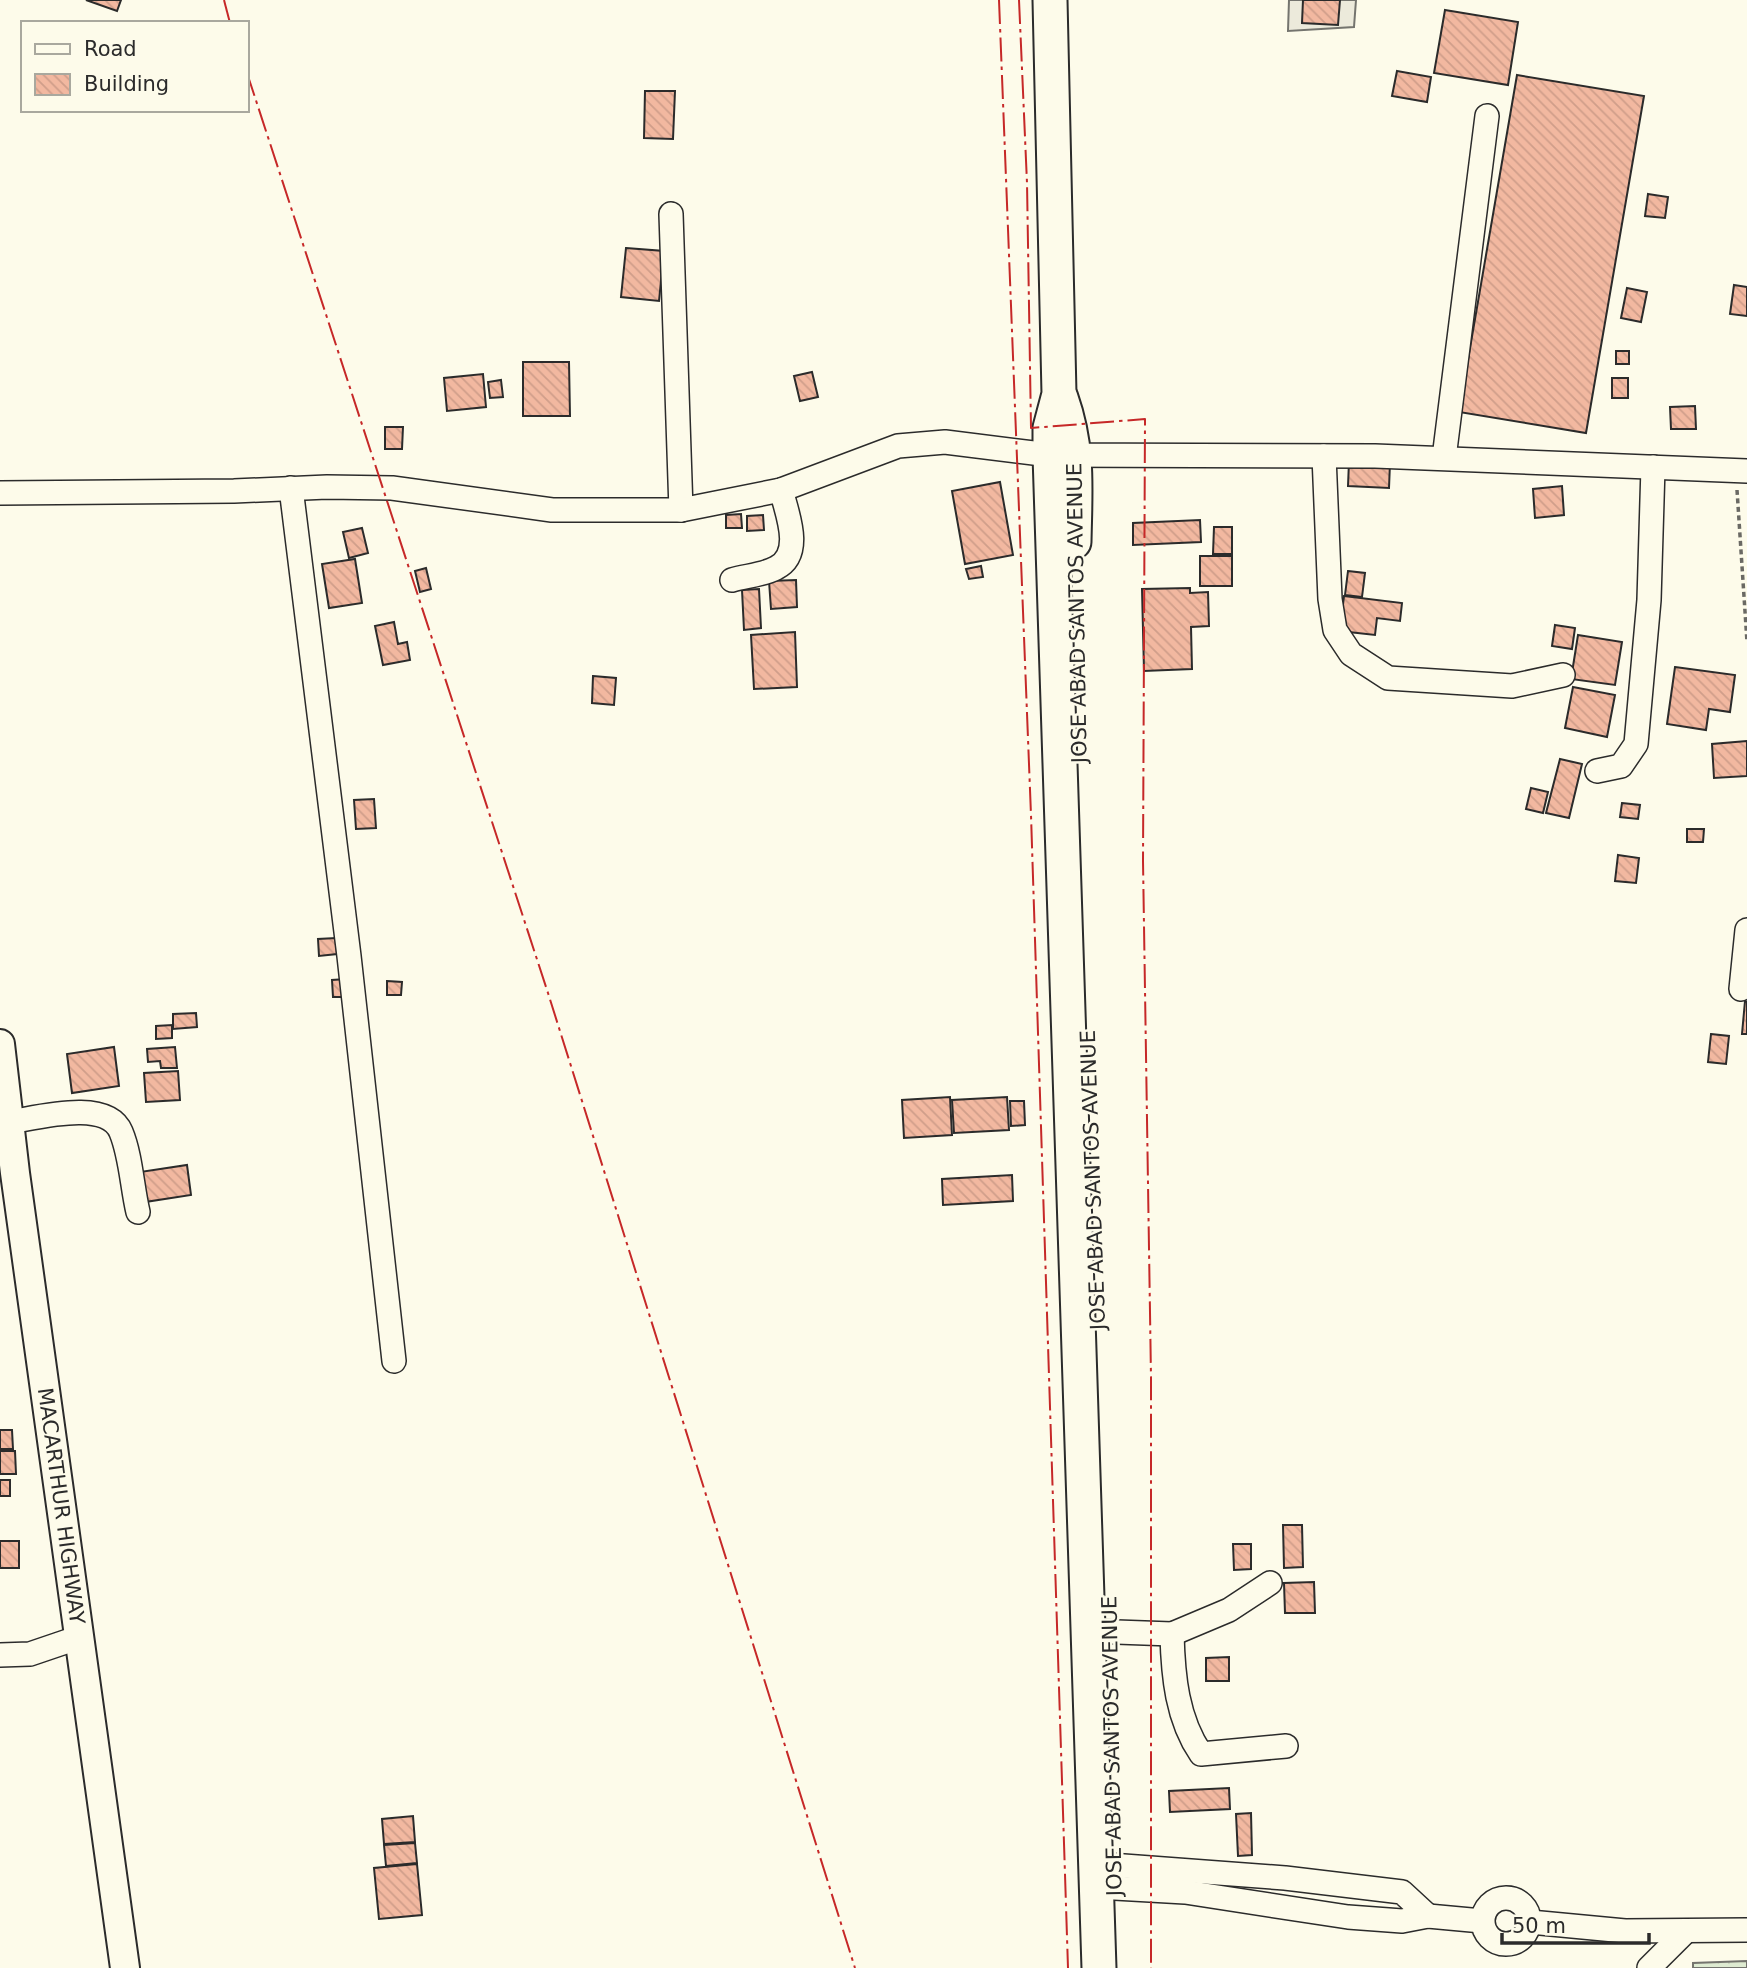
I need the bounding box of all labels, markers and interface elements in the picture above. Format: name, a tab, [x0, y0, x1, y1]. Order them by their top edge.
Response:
legend	[21, 21, 248, 112]
text: Road	[84, 37, 137, 61]
text: Building	[84, 72, 169, 96]
street label: JOSE ABAD SANTOS AVENUE	[1062, 463, 1092, 765]
street label: JOSE ABAD SANTOS AVENUE	[1076, 1030, 1110, 1332]
street label: MACARTHUR HIGHWAY	[33, 1386, 89, 1626]
street label: JOSE ABAD SANTOS AVENUE	[1097, 1596, 1127, 1898]
scale bar	[1502, 1902, 1649, 1946]
text: 50 m	[1512, 1914, 1566, 1938]

